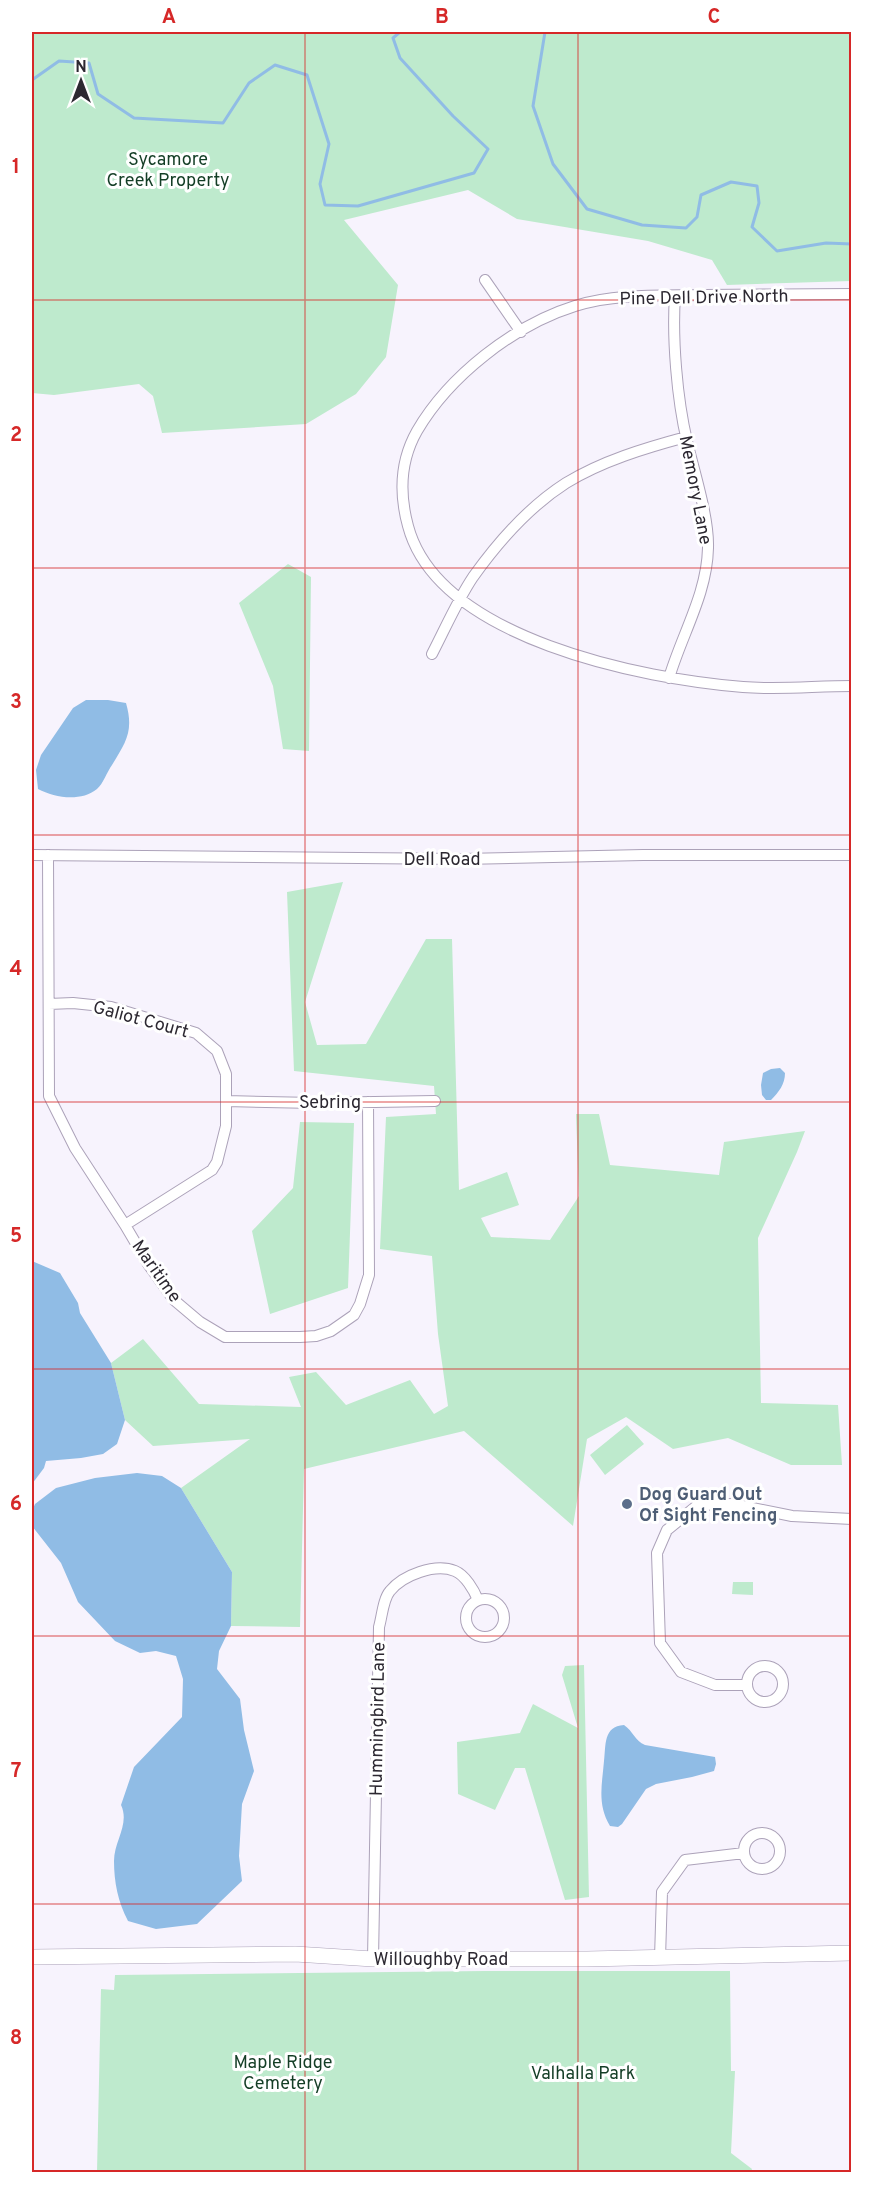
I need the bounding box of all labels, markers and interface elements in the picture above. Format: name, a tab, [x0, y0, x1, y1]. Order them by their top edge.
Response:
text: A	[162, 5, 176, 31]
text: B	[435, 5, 449, 31]
text: C	[708, 5, 720, 31]
north arrow	[51, 51, 111, 111]
text: N	[75, 58, 87, 78]
park label: Sycamore Creek Property	[106, 149, 230, 193]
text: 1	[12, 155, 20, 181]
street label: Pine Dell Drive North	[619, 286, 789, 311]
text: 2	[10, 423, 22, 449]
street label: Memory Lane	[673, 434, 716, 547]
text: 3	[10, 690, 22, 716]
street label: Dell Road	[403, 849, 481, 872]
text: 4	[10, 957, 22, 983]
street label: Galiot Court	[90, 997, 191, 1044]
street label: Sebring	[299, 1092, 361, 1115]
text: 5	[10, 1224, 22, 1250]
street label: Maritime	[126, 1236, 186, 1308]
place label: Dog Guard Out Of Sight Fencing	[639, 1484, 777, 1528]
text: 6	[10, 1492, 22, 1518]
marker: Dog Guard Out Of Sight Fencing	[620, 1497, 634, 1511]
street label: Hummingbird Lane	[366, 1642, 391, 1796]
text: 7	[11, 1759, 21, 1785]
street label: Willoughby Road	[374, 1949, 508, 1972]
text: 8	[10, 2026, 22, 2052]
park label: Maple Ridge Cemetery	[234, 2052, 332, 2096]
park label: Valhalla Park	[531, 2063, 635, 2086]

